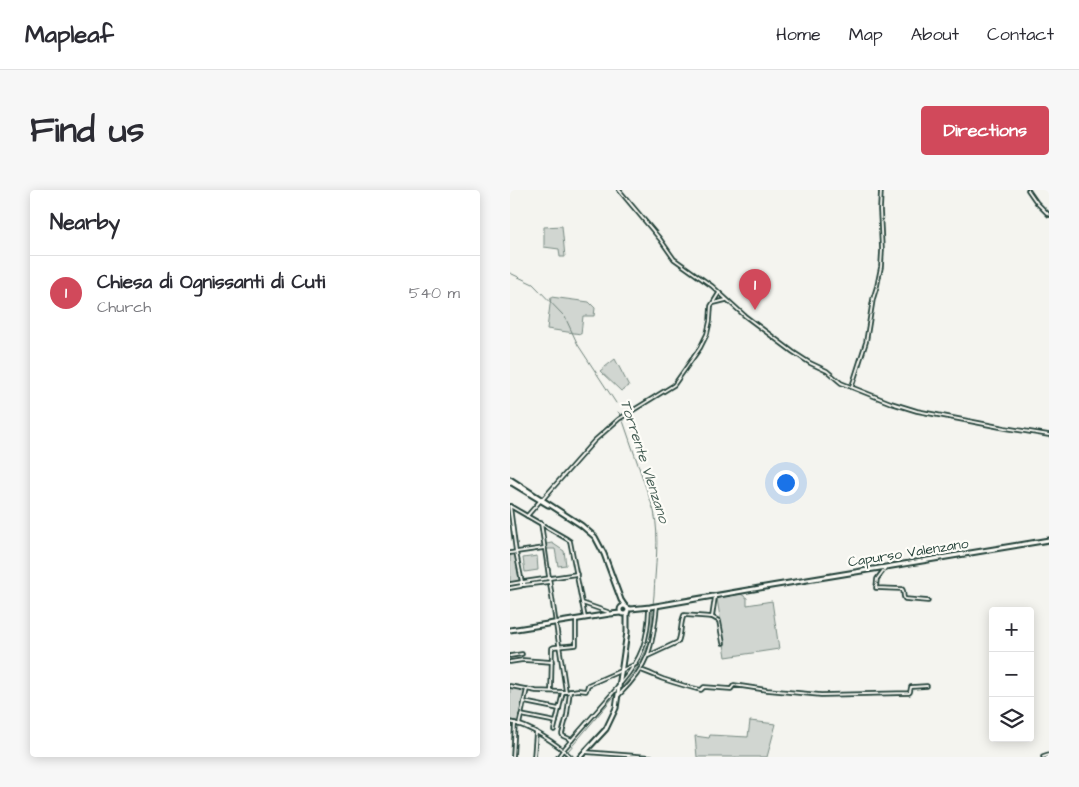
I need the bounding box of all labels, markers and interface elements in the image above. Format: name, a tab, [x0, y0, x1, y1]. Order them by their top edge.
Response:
text: Mapleaf	[25, 18, 114, 52]
text: Home	[776, 22, 821, 47]
text: Map	[849, 22, 883, 47]
text: About	[911, 22, 959, 47]
text: Contact	[987, 22, 1054, 47]
text: Find us	[30, 106, 144, 155]
button: Directions	[921, 106, 1049, 155]
text: Nearby	[50, 208, 120, 237]
text: Chiesa di Ognissanti di Cuti	[97, 269, 325, 296]
pin: 1	[739, 269, 771, 310]
text: 1	[65, 282, 67, 304]
text: 540 m	[409, 282, 460, 304]
text: Church	[97, 296, 151, 318]
water label: Torrente Vlenzano	[615, 397, 675, 527]
your location	[773, 470, 799, 496]
street label: Capurso Valenzano	[846, 534, 970, 572]
map controls	[989, 607, 1034, 742]
button: +	[989, 607, 1034, 652]
button: −	[989, 652, 1034, 697]
button: layers	[989, 697, 1034, 742]

